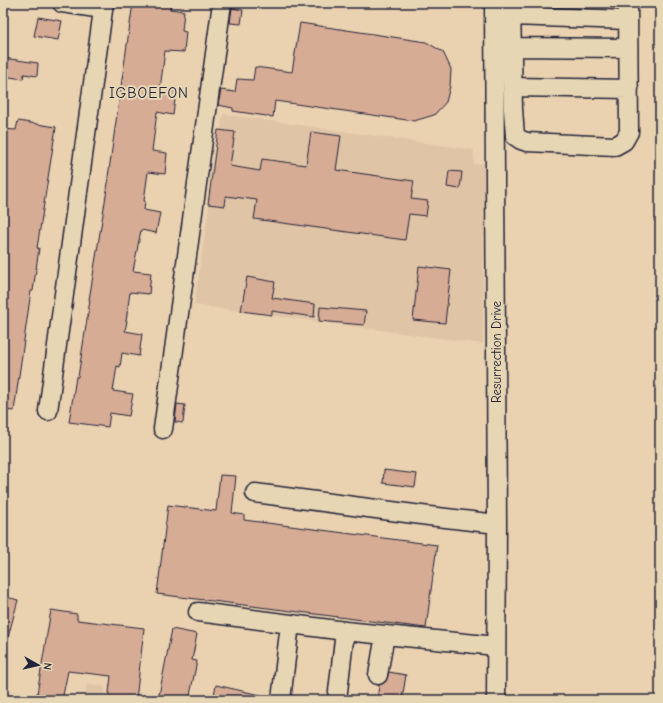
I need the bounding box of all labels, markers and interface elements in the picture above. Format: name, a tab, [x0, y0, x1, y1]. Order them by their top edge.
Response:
district label: IGBOEFON	[109, 84, 189, 102]
street label: Resurrection Drive	[489, 300, 504, 403]
north arrow	[18, 645, 58, 685]
text: N	[40, 662, 54, 671]

